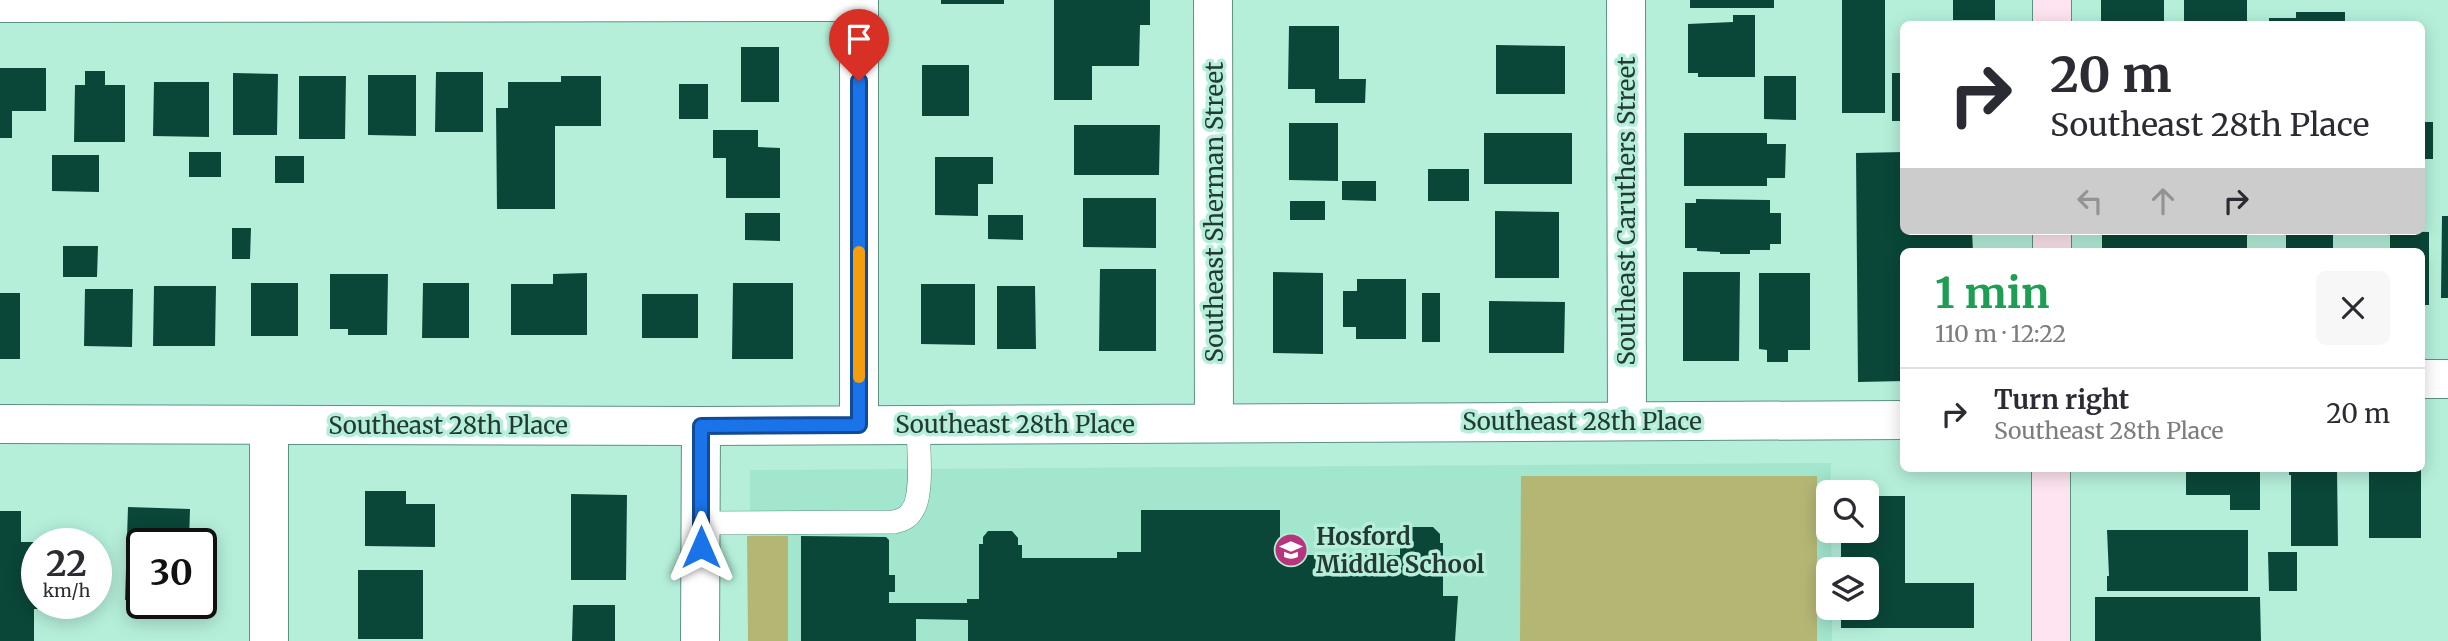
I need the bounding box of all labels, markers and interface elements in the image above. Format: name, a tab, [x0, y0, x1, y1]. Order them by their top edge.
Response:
pin	[829, 9, 889, 81]
icon: arrive	[840, 20, 878, 58]
text: 20 m	[2050, 44, 2171, 105]
icon: right	[1935, 49, 2026, 140]
street label: Southeast Caruthers Street	[1611, 56, 1642, 366]
street label: Southeast Sherman Street	[1199, 61, 1230, 362]
text: Southeast 28th Place	[2050, 105, 2369, 145]
icon: left	[2071, 182, 2109, 220]
icon: ahead	[2144, 182, 2182, 220]
icon: right	[2217, 182, 2255, 220]
text: 1 min	[1935, 267, 2049, 319]
button: close	[2316, 271, 2390, 345]
text: 110 m · 12:22	[1935, 319, 2066, 348]
text: Turn right	[1994, 383, 2129, 416]
icon: right	[1935, 395, 1973, 433]
text: 20 m	[2326, 397, 2390, 430]
street label: Southeast 28th Place	[1462, 406, 1702, 437]
street label: Southeast 28th Place	[895, 409, 1135, 440]
street label: Southeast 28th Place	[328, 410, 568, 441]
text: Southeast 28th Place	[1994, 416, 2224, 445]
map controls	[1816, 480, 1879, 620]
button: search	[1816, 480, 1879, 543]
position arrow	[664, 510, 738, 584]
place label: Hosford Middle School	[1316, 521, 1485, 580]
speed limit sign: 30	[126, 528, 217, 619]
school or university icon: Hosford Middle School	[1272, 531, 1310, 569]
text: 22	[46, 542, 87, 586]
button: layers	[1816, 557, 1879, 620]
text: km/h	[43, 579, 90, 602]

